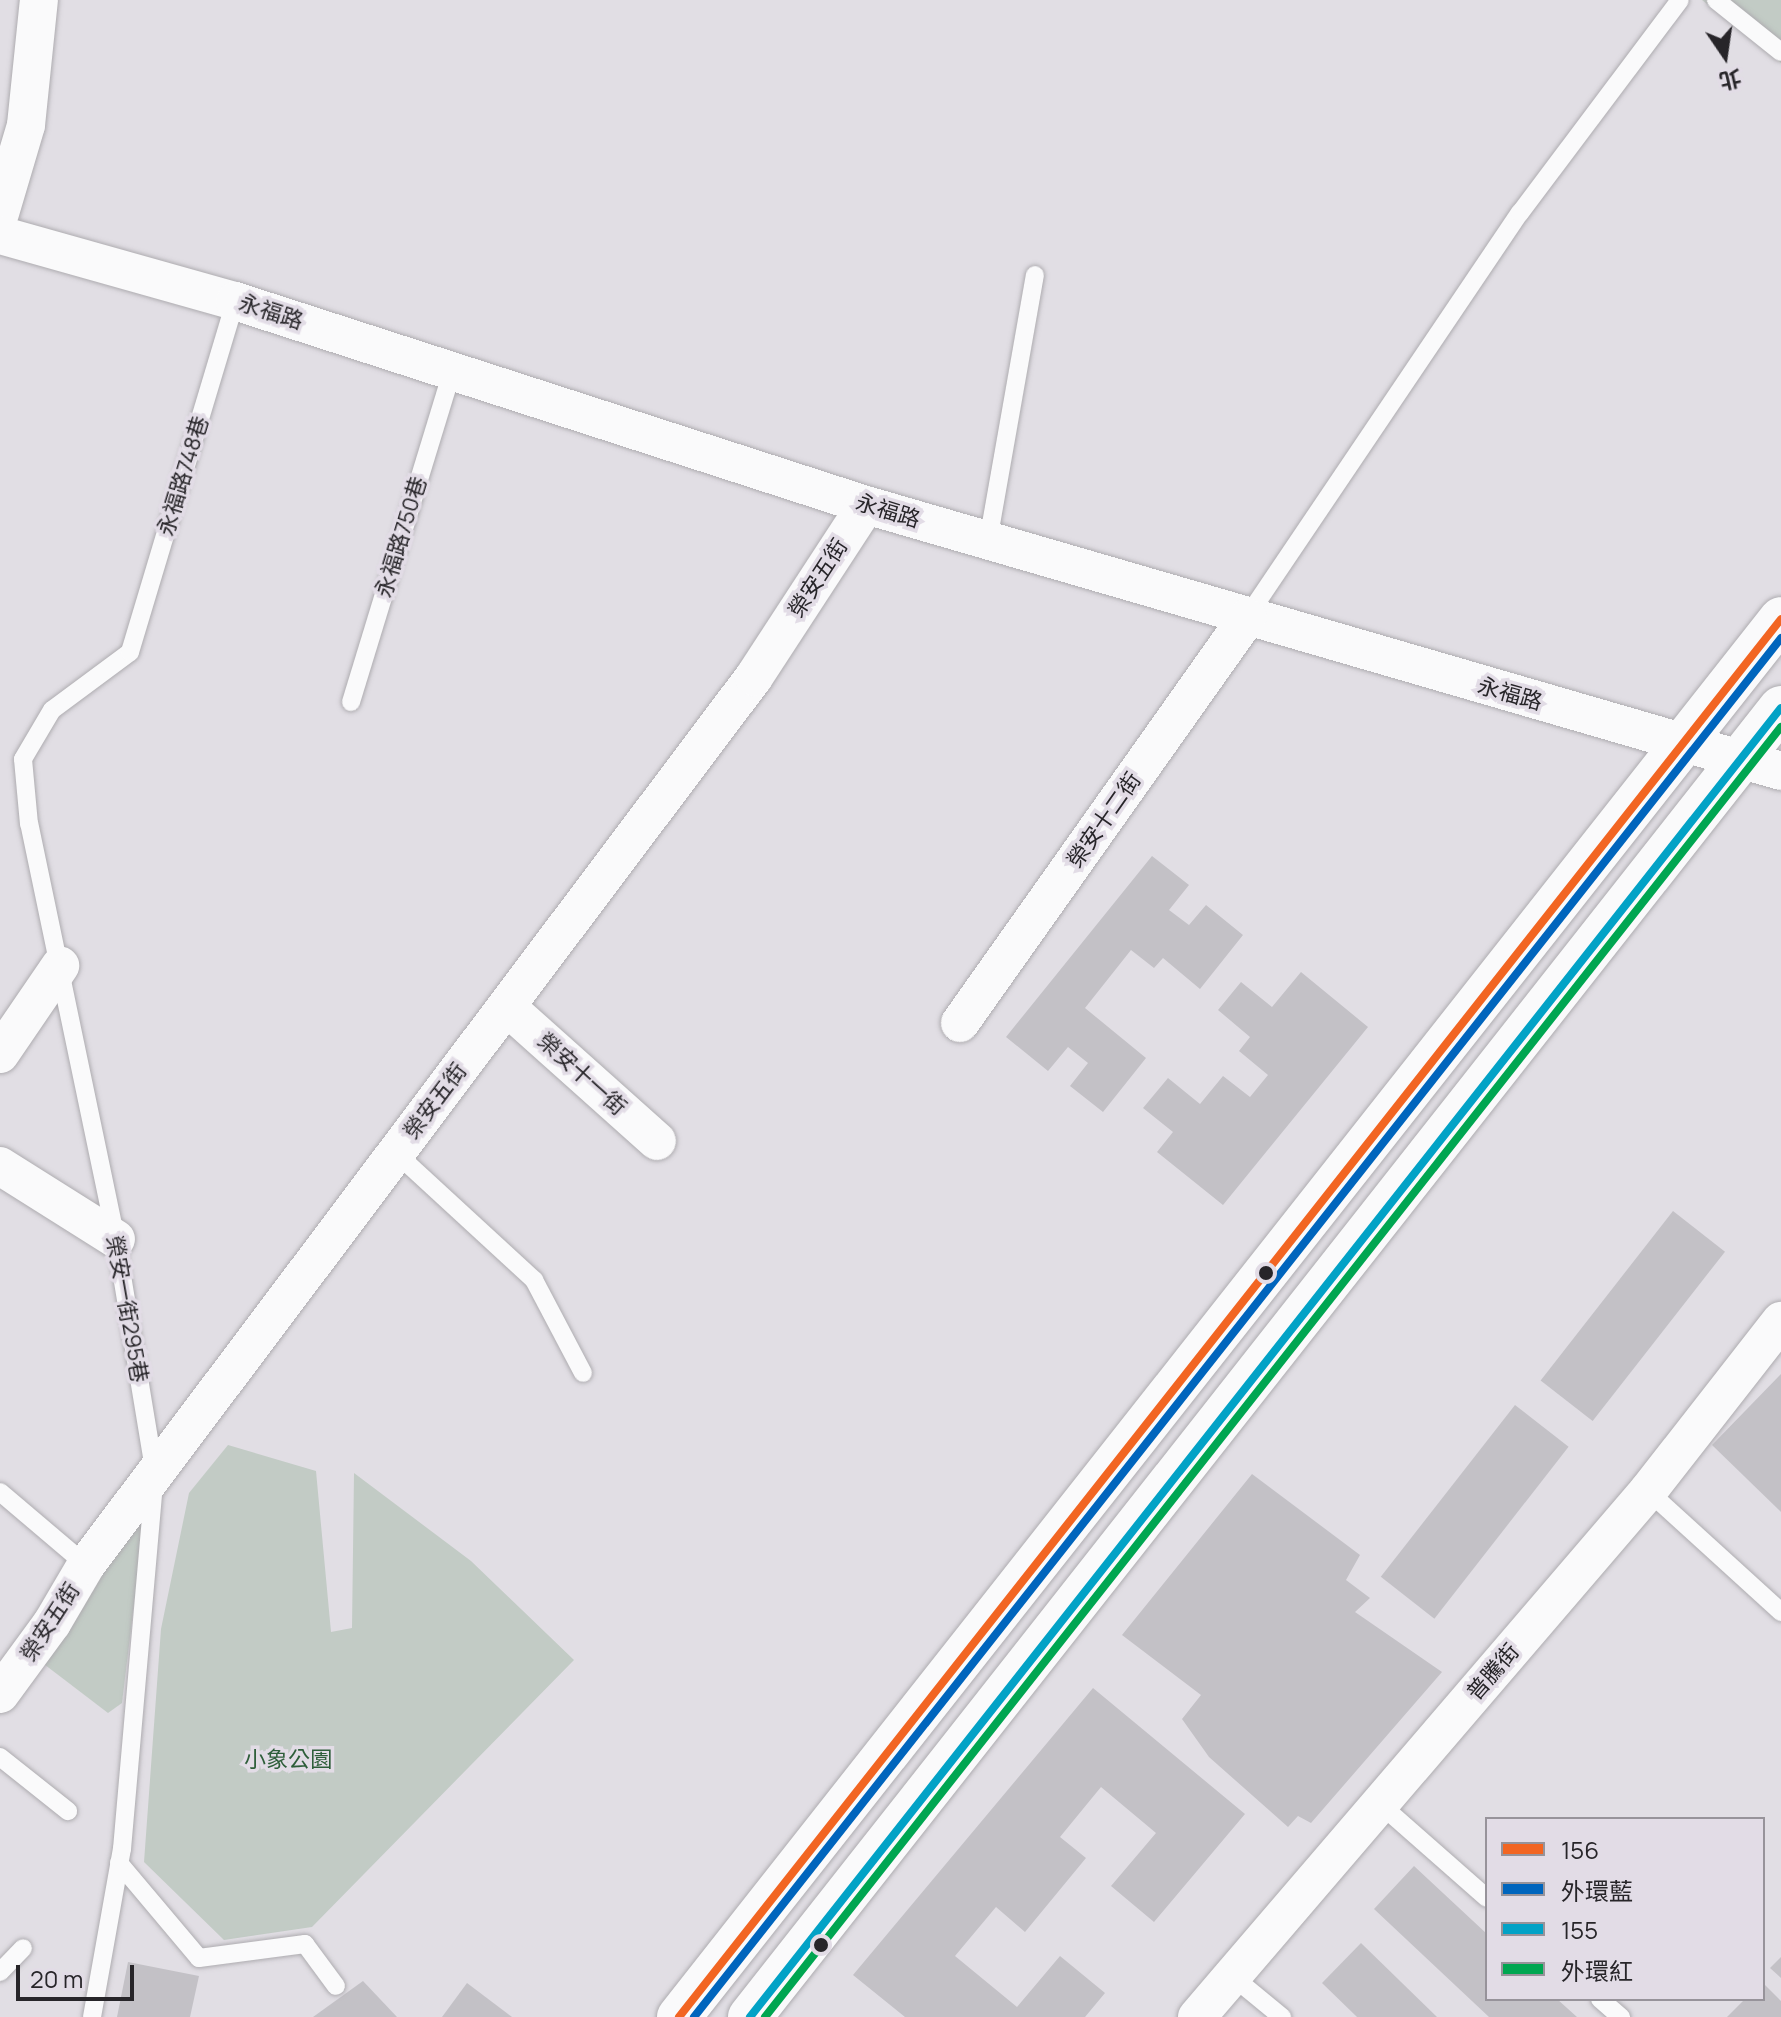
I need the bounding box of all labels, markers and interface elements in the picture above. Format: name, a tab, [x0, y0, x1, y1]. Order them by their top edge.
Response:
north arrow	[1685, 16, 1765, 96]
text: 北	[1716, 62, 1745, 96]
street label: 永福路	[236, 289, 306, 335]
street label: 永福路748巷	[152, 413, 214, 539]
street label: 永福路750巷	[370, 473, 432, 601]
street label: 永福路	[853, 489, 923, 533]
street label: 榮安五街	[783, 534, 853, 622]
street label: 永福路	[1475, 672, 1545, 716]
street label: 榮安十二街	[1062, 767, 1146, 873]
street label: 榮安十一街	[532, 1027, 632, 1121]
street label: 榮安五街	[398, 1058, 472, 1144]
street label: 榮安一街295巷	[101, 1233, 153, 1385]
unlabelled marker	[1258, 1265, 1274, 1281]
street label: 榮安五街	[15, 1578, 85, 1666]
street label: 普騰街	[1461, 1638, 1525, 1706]
park label: 小象公園	[244, 1747, 332, 1773]
legend	[1485, 1817, 1765, 2001]
text: 156	[1561, 1833, 1599, 1866]
text: 外環藍	[1561, 1874, 1633, 1907]
text: 155	[1561, 1913, 1598, 1946]
unlabelled marker	[813, 1937, 829, 1953]
scale bar	[20, 1949, 138, 1999]
text: 外環紅	[1561, 1954, 1633, 1987]
text: 20 m	[30, 1962, 83, 1995]

